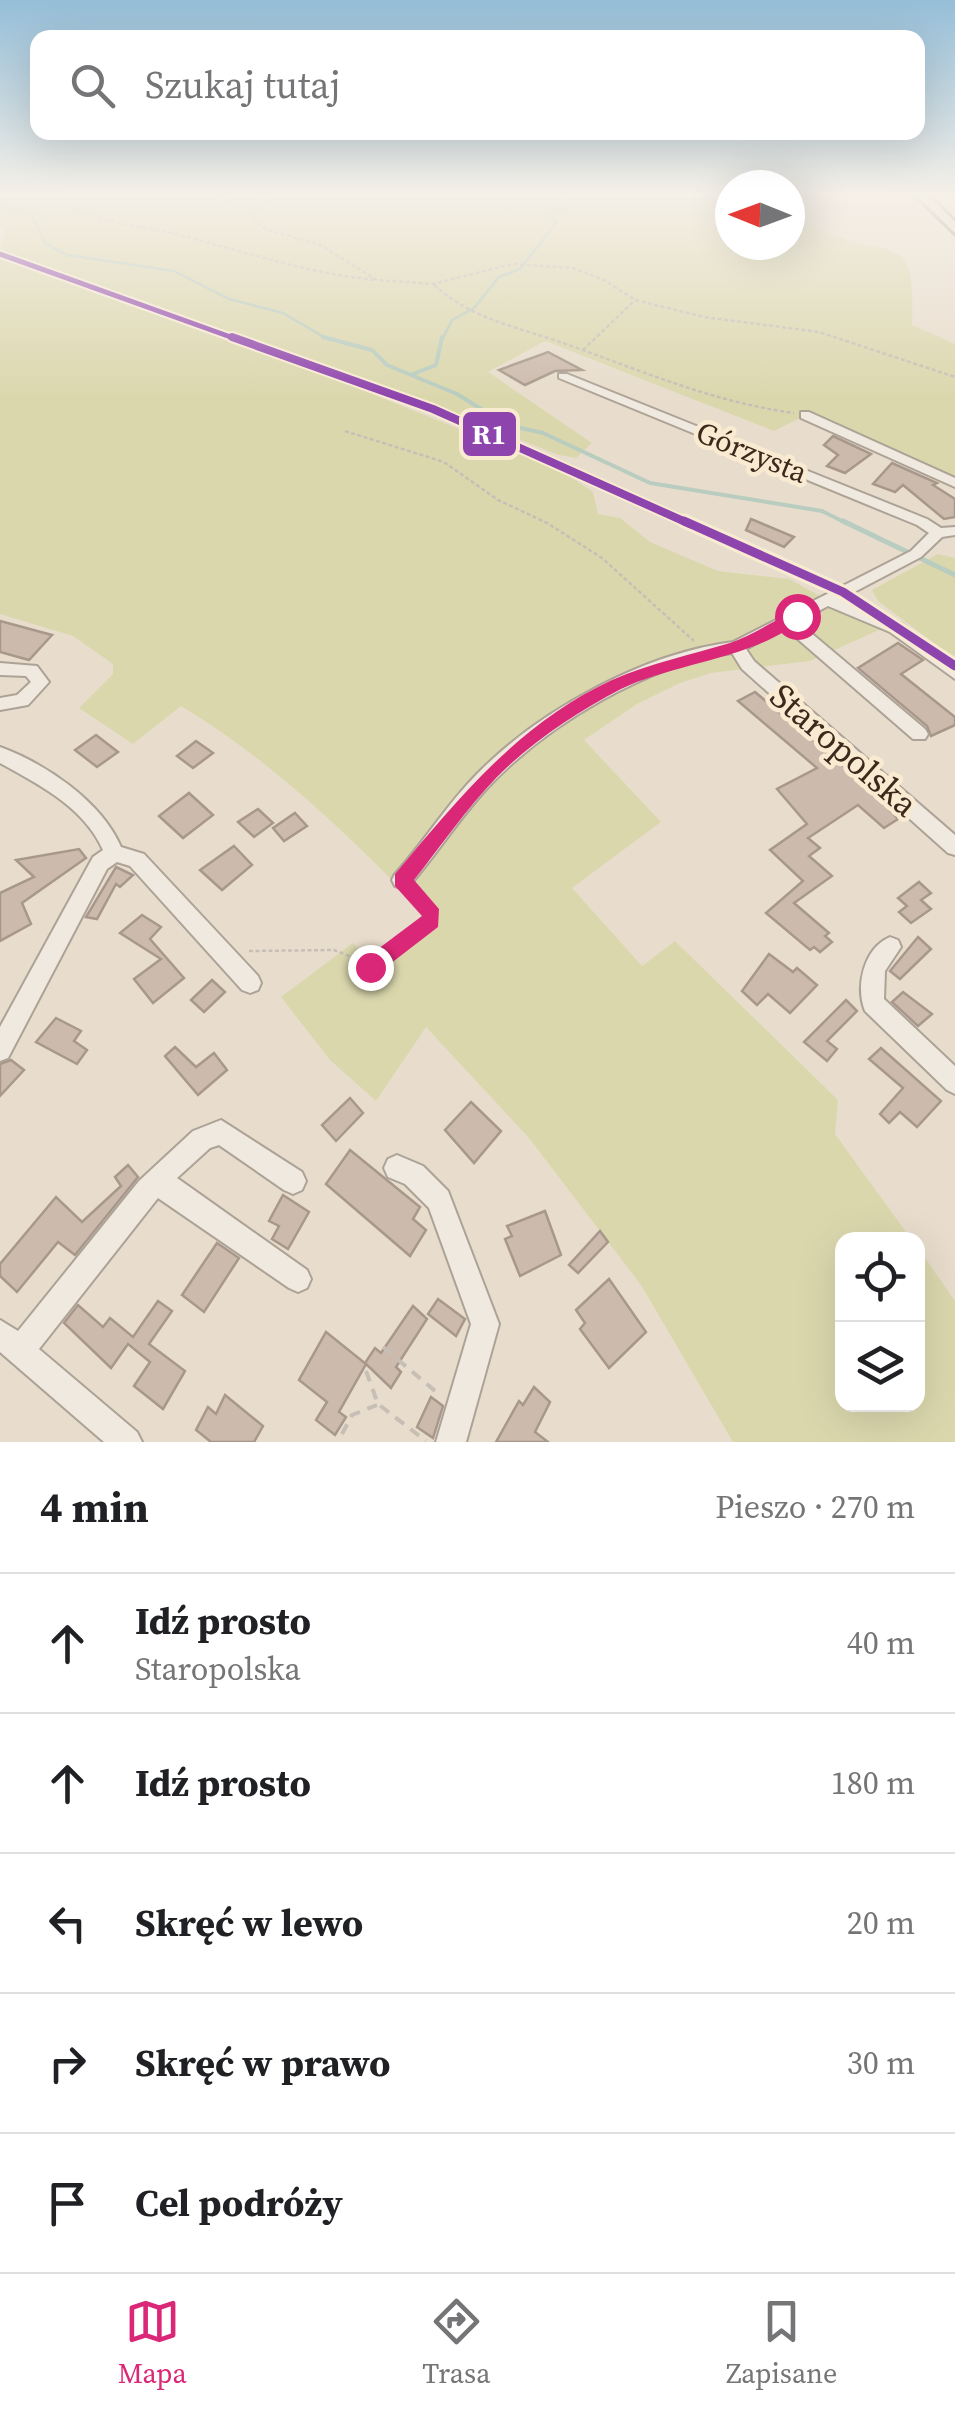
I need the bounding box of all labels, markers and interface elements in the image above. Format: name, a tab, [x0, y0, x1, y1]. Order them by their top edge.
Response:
search box	[30, 30, 925, 140]
icon: search	[65, 58, 120, 113]
text: Szukaj tutaj	[145, 59, 340, 111]
north arrow	[715, 170, 805, 260]
line badge: R1	[461, 410, 518, 458]
street label: Górzysta	[690, 411, 814, 493]
text: R1	[472, 415, 506, 453]
route start	[775, 594, 821, 640]
street label: Staropolska	[760, 672, 928, 828]
route end	[348, 945, 394, 991]
map controls	[835, 1232, 925, 1412]
button: locate	[835, 1232, 925, 1322]
button: layers	[835, 1322, 925, 1412]
text: 4 min	[40, 1478, 149, 1536]
text: Pieszo · 270 m	[715, 1485, 915, 1529]
text: Idź prosto	[135, 1595, 311, 1647]
icon: ahead	[40, 1616, 95, 1671]
text: 40 m	[847, 1621, 915, 1665]
text: Staropolska	[135, 1647, 301, 1691]
icon: ahead	[40, 1756, 95, 1811]
text: Idź prosto	[135, 1757, 311, 1809]
text: 180 m	[831, 1761, 915, 1805]
icon: left	[40, 1896, 95, 1951]
text: Skręć w lewo	[135, 1897, 363, 1949]
text: 20 m	[847, 1901, 915, 1945]
icon: right	[40, 2036, 95, 2091]
text: Skręć w prawo	[135, 2037, 391, 2089]
text: 30 m	[847, 2041, 915, 2085]
icon: arrive	[40, 2176, 95, 2231]
text: Cel podróży	[135, 2177, 343, 2229]
tab: Mapa	[118, 2294, 187, 2392]
tab: Trasa	[422, 2294, 490, 2392]
tab: Zapisane	[726, 2294, 837, 2392]

